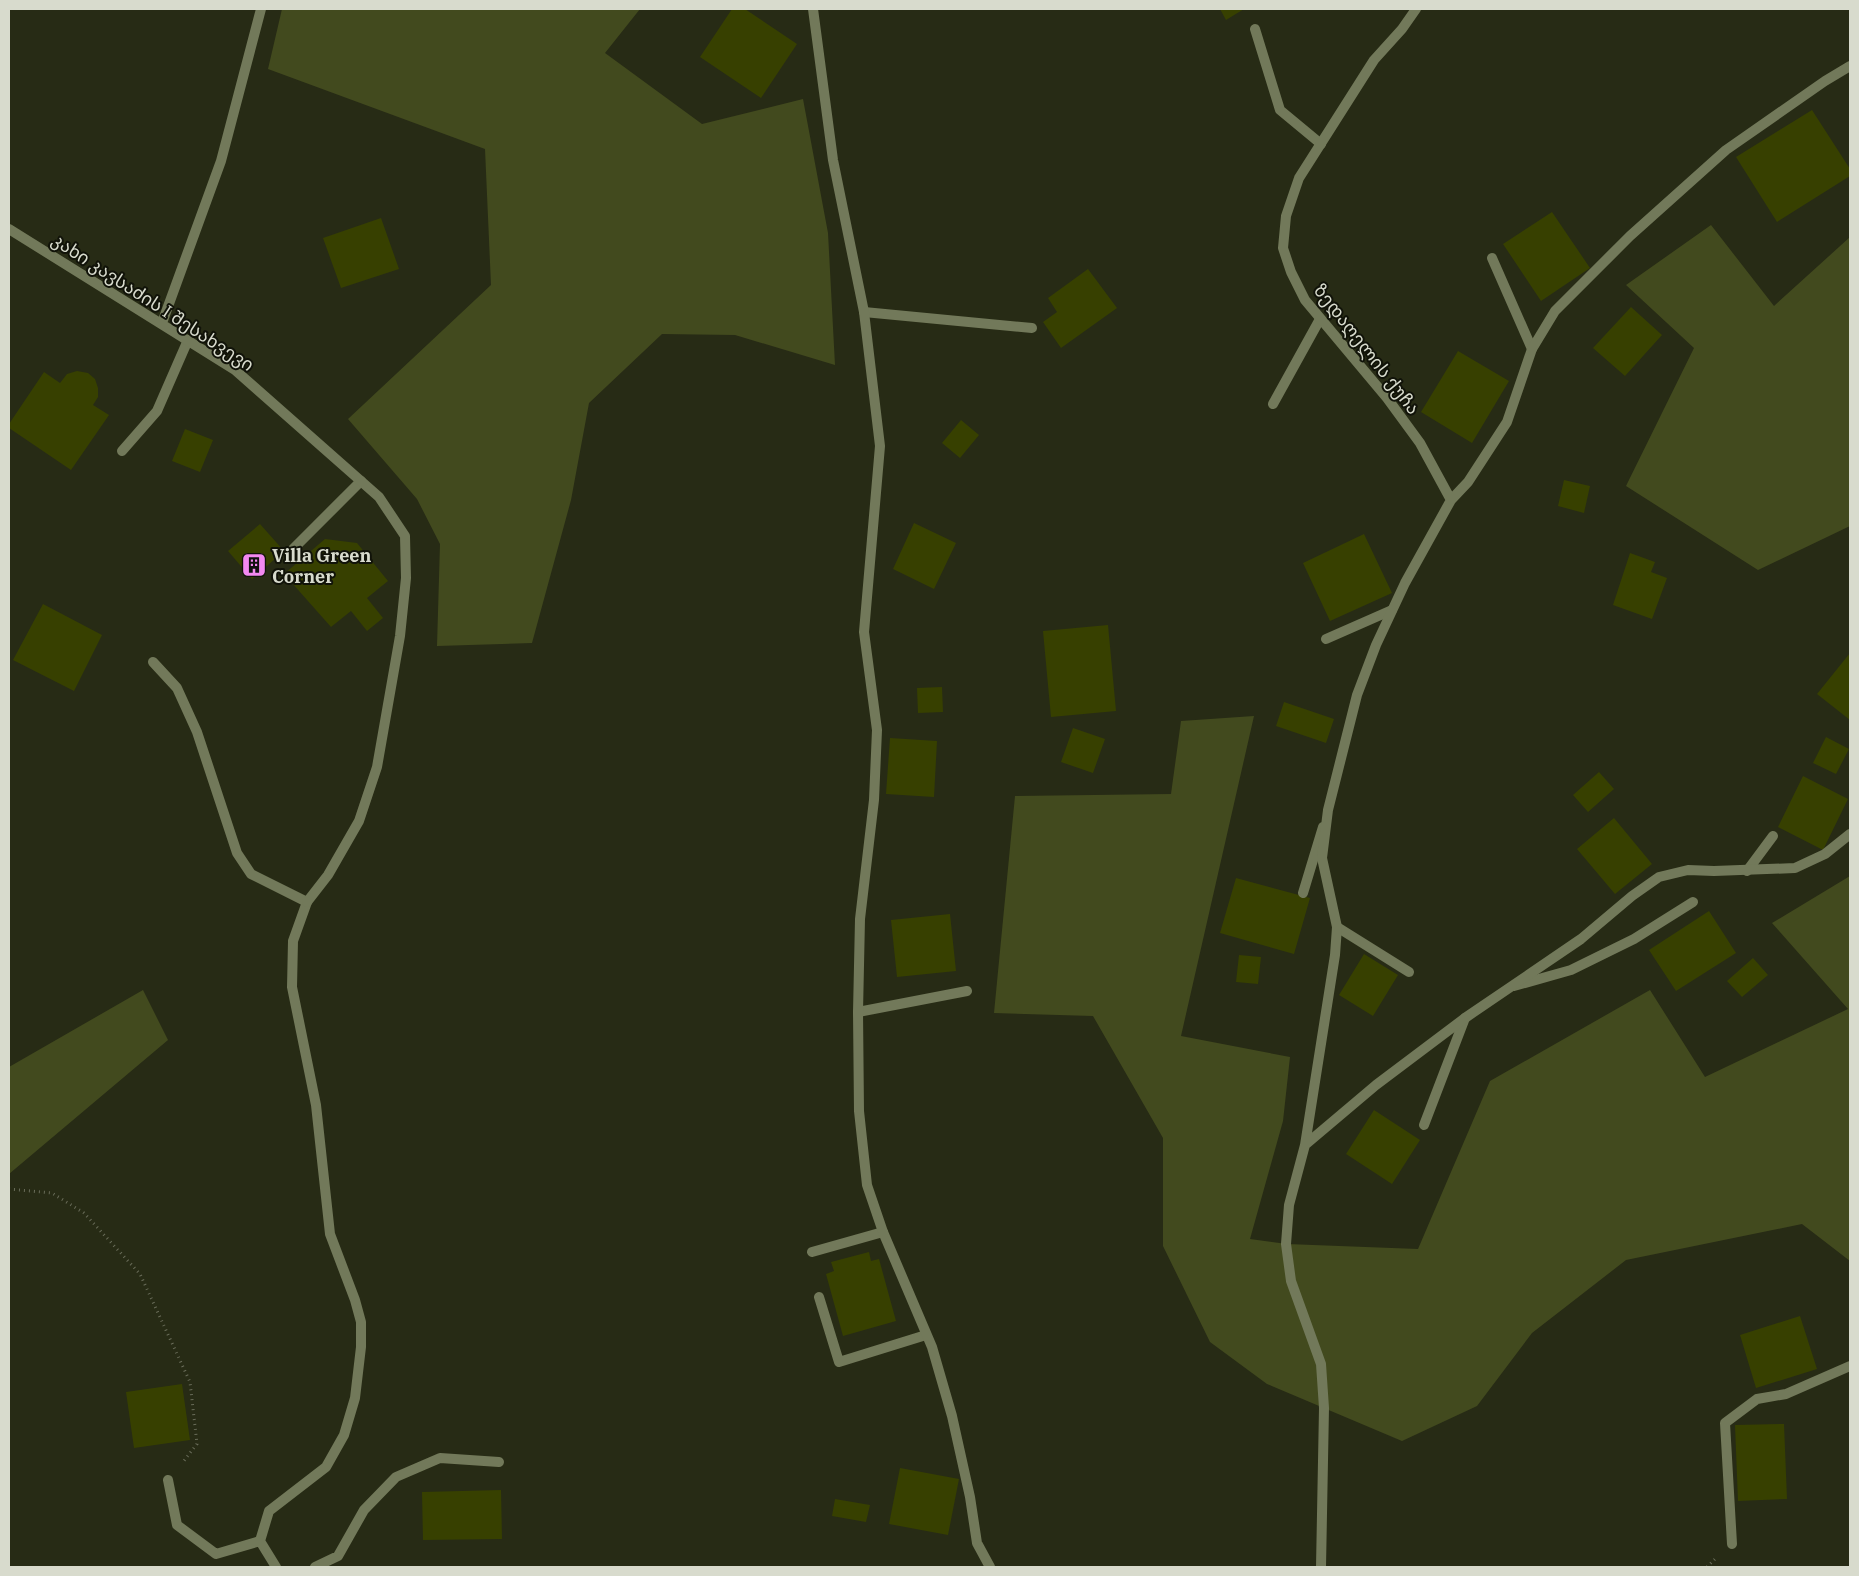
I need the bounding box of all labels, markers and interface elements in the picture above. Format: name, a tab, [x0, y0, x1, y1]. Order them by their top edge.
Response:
street label: კახი კავსაძის I შესახვევი	[47, 228, 259, 376]
street label: ზედაღელის ქუჩა	[1309, 279, 1425, 419]
place label: Villa Green Corner	[272, 544, 372, 588]
building icon: Villa Green Corner	[241, 552, 267, 578]

